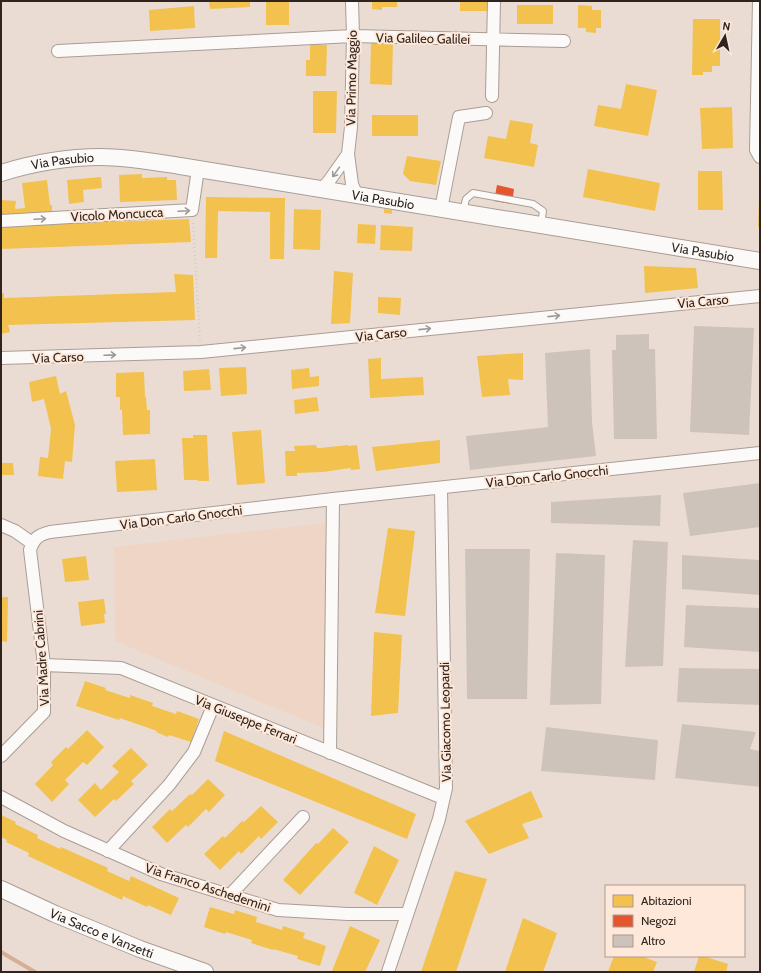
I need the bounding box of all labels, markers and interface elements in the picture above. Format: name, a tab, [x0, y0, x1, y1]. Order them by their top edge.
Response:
north arrow	[705, 16, 745, 56]
text: N	[722, 19, 732, 34]
street label: Via Galileo Galilei	[376, 29, 470, 47]
street label: Via Primo Maggio	[342, 30, 360, 126]
street label: Via Pasubio	[30, 149, 94, 173]
one-way arrow	[332, 166, 340, 177]
street label: Via Pasubio	[351, 186, 416, 212]
street label: Vicolo Moncucca	[70, 204, 165, 224]
one-way arrow	[177, 207, 190, 214]
one-way arrow	[33, 215, 46, 222]
street label: Via Pasubio	[670, 239, 735, 265]
street label: Via Carso	[677, 291, 729, 311]
one-way arrow	[547, 313, 560, 320]
street label: Via Carso	[355, 323, 407, 345]
one-way arrow	[418, 326, 431, 333]
one-way arrow	[233, 344, 246, 351]
street label: Via Carso	[32, 348, 84, 366]
one-way arrow	[103, 351, 116, 359]
street label: Via Don Carlo Gnocchi	[485, 462, 609, 490]
street label: Via Don Carlo Gnocchi	[119, 502, 243, 532]
street label: Via Madre Cabrini	[30, 609, 52, 707]
street label: Via Giacomo Leopardi	[436, 662, 454, 782]
street label: Via Giuseppe Ferrari	[193, 691, 299, 747]
street label: Via Franco Aschedemini	[143, 859, 273, 915]
legend	[605, 885, 745, 957]
text: Abitazioni	[641, 893, 691, 908]
street label: Via Sacco e Vanzetti	[47, 905, 156, 961]
text: Negozi	[641, 913, 676, 928]
text: Altro	[641, 933, 666, 948]

